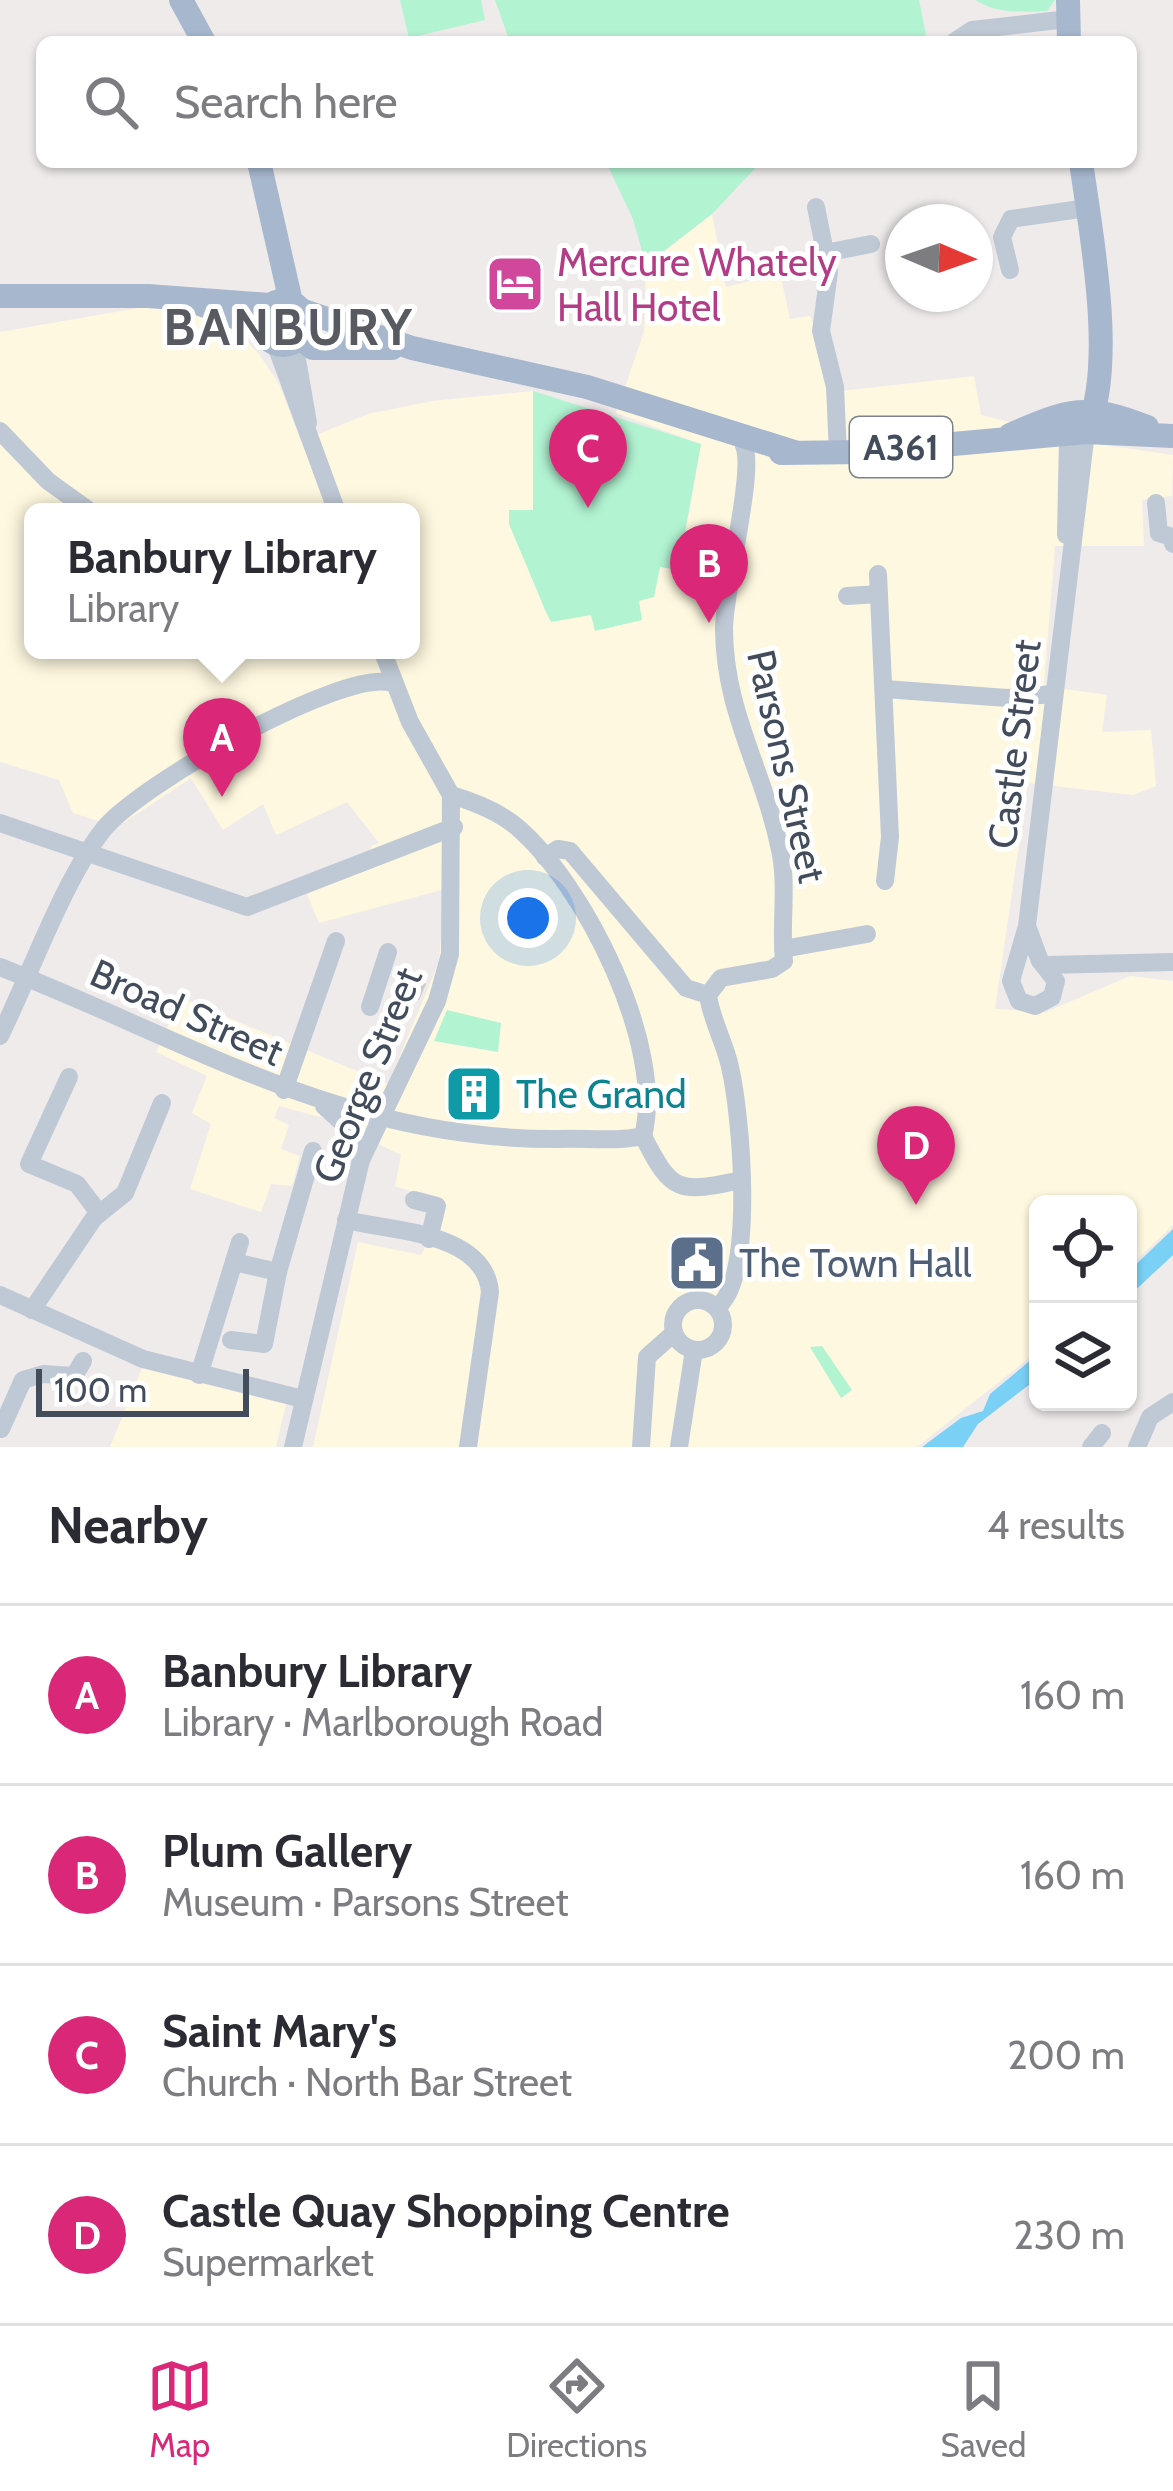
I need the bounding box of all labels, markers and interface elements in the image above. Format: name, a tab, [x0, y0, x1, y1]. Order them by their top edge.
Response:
search box	[36, 36, 1137, 168]
icon: search	[78, 69, 144, 135]
text: Search here	[174, 75, 398, 129]
north arrow	[885, 204, 993, 312]
place label: Mercure Whately Hall Hotel	[557, 238, 837, 331]
hotel icon: Mercure Whately Hall Hotel	[484, 253, 546, 315]
district label: BANBURY	[163, 296, 415, 358]
pin: C	[549, 409, 627, 508]
road number: A361	[850, 417, 952, 477]
popup	[24, 503, 420, 659]
pin: B	[670, 524, 748, 623]
text: Banbury Library	[67, 530, 377, 584]
text: Library	[67, 584, 179, 632]
street label: Castle Street	[977, 637, 1051, 851]
street label: Parsons Street	[737, 645, 837, 887]
pin: A	[183, 698, 261, 797]
your location	[498, 888, 558, 948]
street label: Broad Street	[83, 948, 291, 1076]
street label: George Street	[302, 960, 432, 1190]
building icon: The Grand	[443, 1063, 505, 1125]
place label: The Grand	[516, 1070, 687, 1118]
pin: D	[877, 1106, 955, 1205]
map controls	[1029, 1195, 1137, 1411]
button: locate	[1029, 1195, 1137, 1303]
public building icon: The Town Hall	[666, 1232, 728, 1294]
place label: The Town Hall	[739, 1239, 972, 1287]
button: layers	[1029, 1303, 1137, 1411]
scale bar	[36, 1363, 249, 1416]
text: 100 m	[54, 1370, 147, 1410]
text: Nearby	[48, 1494, 208, 1556]
text: 4 results	[987, 1501, 1125, 1549]
text: Banbury Library	[162, 1644, 472, 1698]
text: A	[75, 1671, 99, 1719]
text: 160 m	[1020, 1671, 1125, 1719]
text: Library · Marlborough Road	[162, 1698, 603, 1746]
text: Plum Gallery	[162, 1824, 412, 1878]
text: B	[75, 1851, 99, 1899]
text: 160 m	[1020, 1851, 1125, 1899]
text: Museum · Parsons Street	[162, 1878, 569, 1926]
text: Saint Mary's	[162, 2004, 397, 2058]
text: C	[75, 2031, 99, 2079]
text: 200 m	[1007, 2031, 1125, 2079]
text: Church · North Bar Street	[162, 2058, 572, 2106]
text: Castle Quay Shopping Centre	[162, 2184, 730, 2238]
text: D	[73, 2211, 101, 2259]
text: 230 m	[1013, 2211, 1125, 2259]
text: Supermarket	[162, 2238, 374, 2286]
tab: Map	[147, 2353, 213, 2465]
tab: Directions	[506, 2353, 647, 2465]
tab: Saved	[941, 2353, 1026, 2465]

